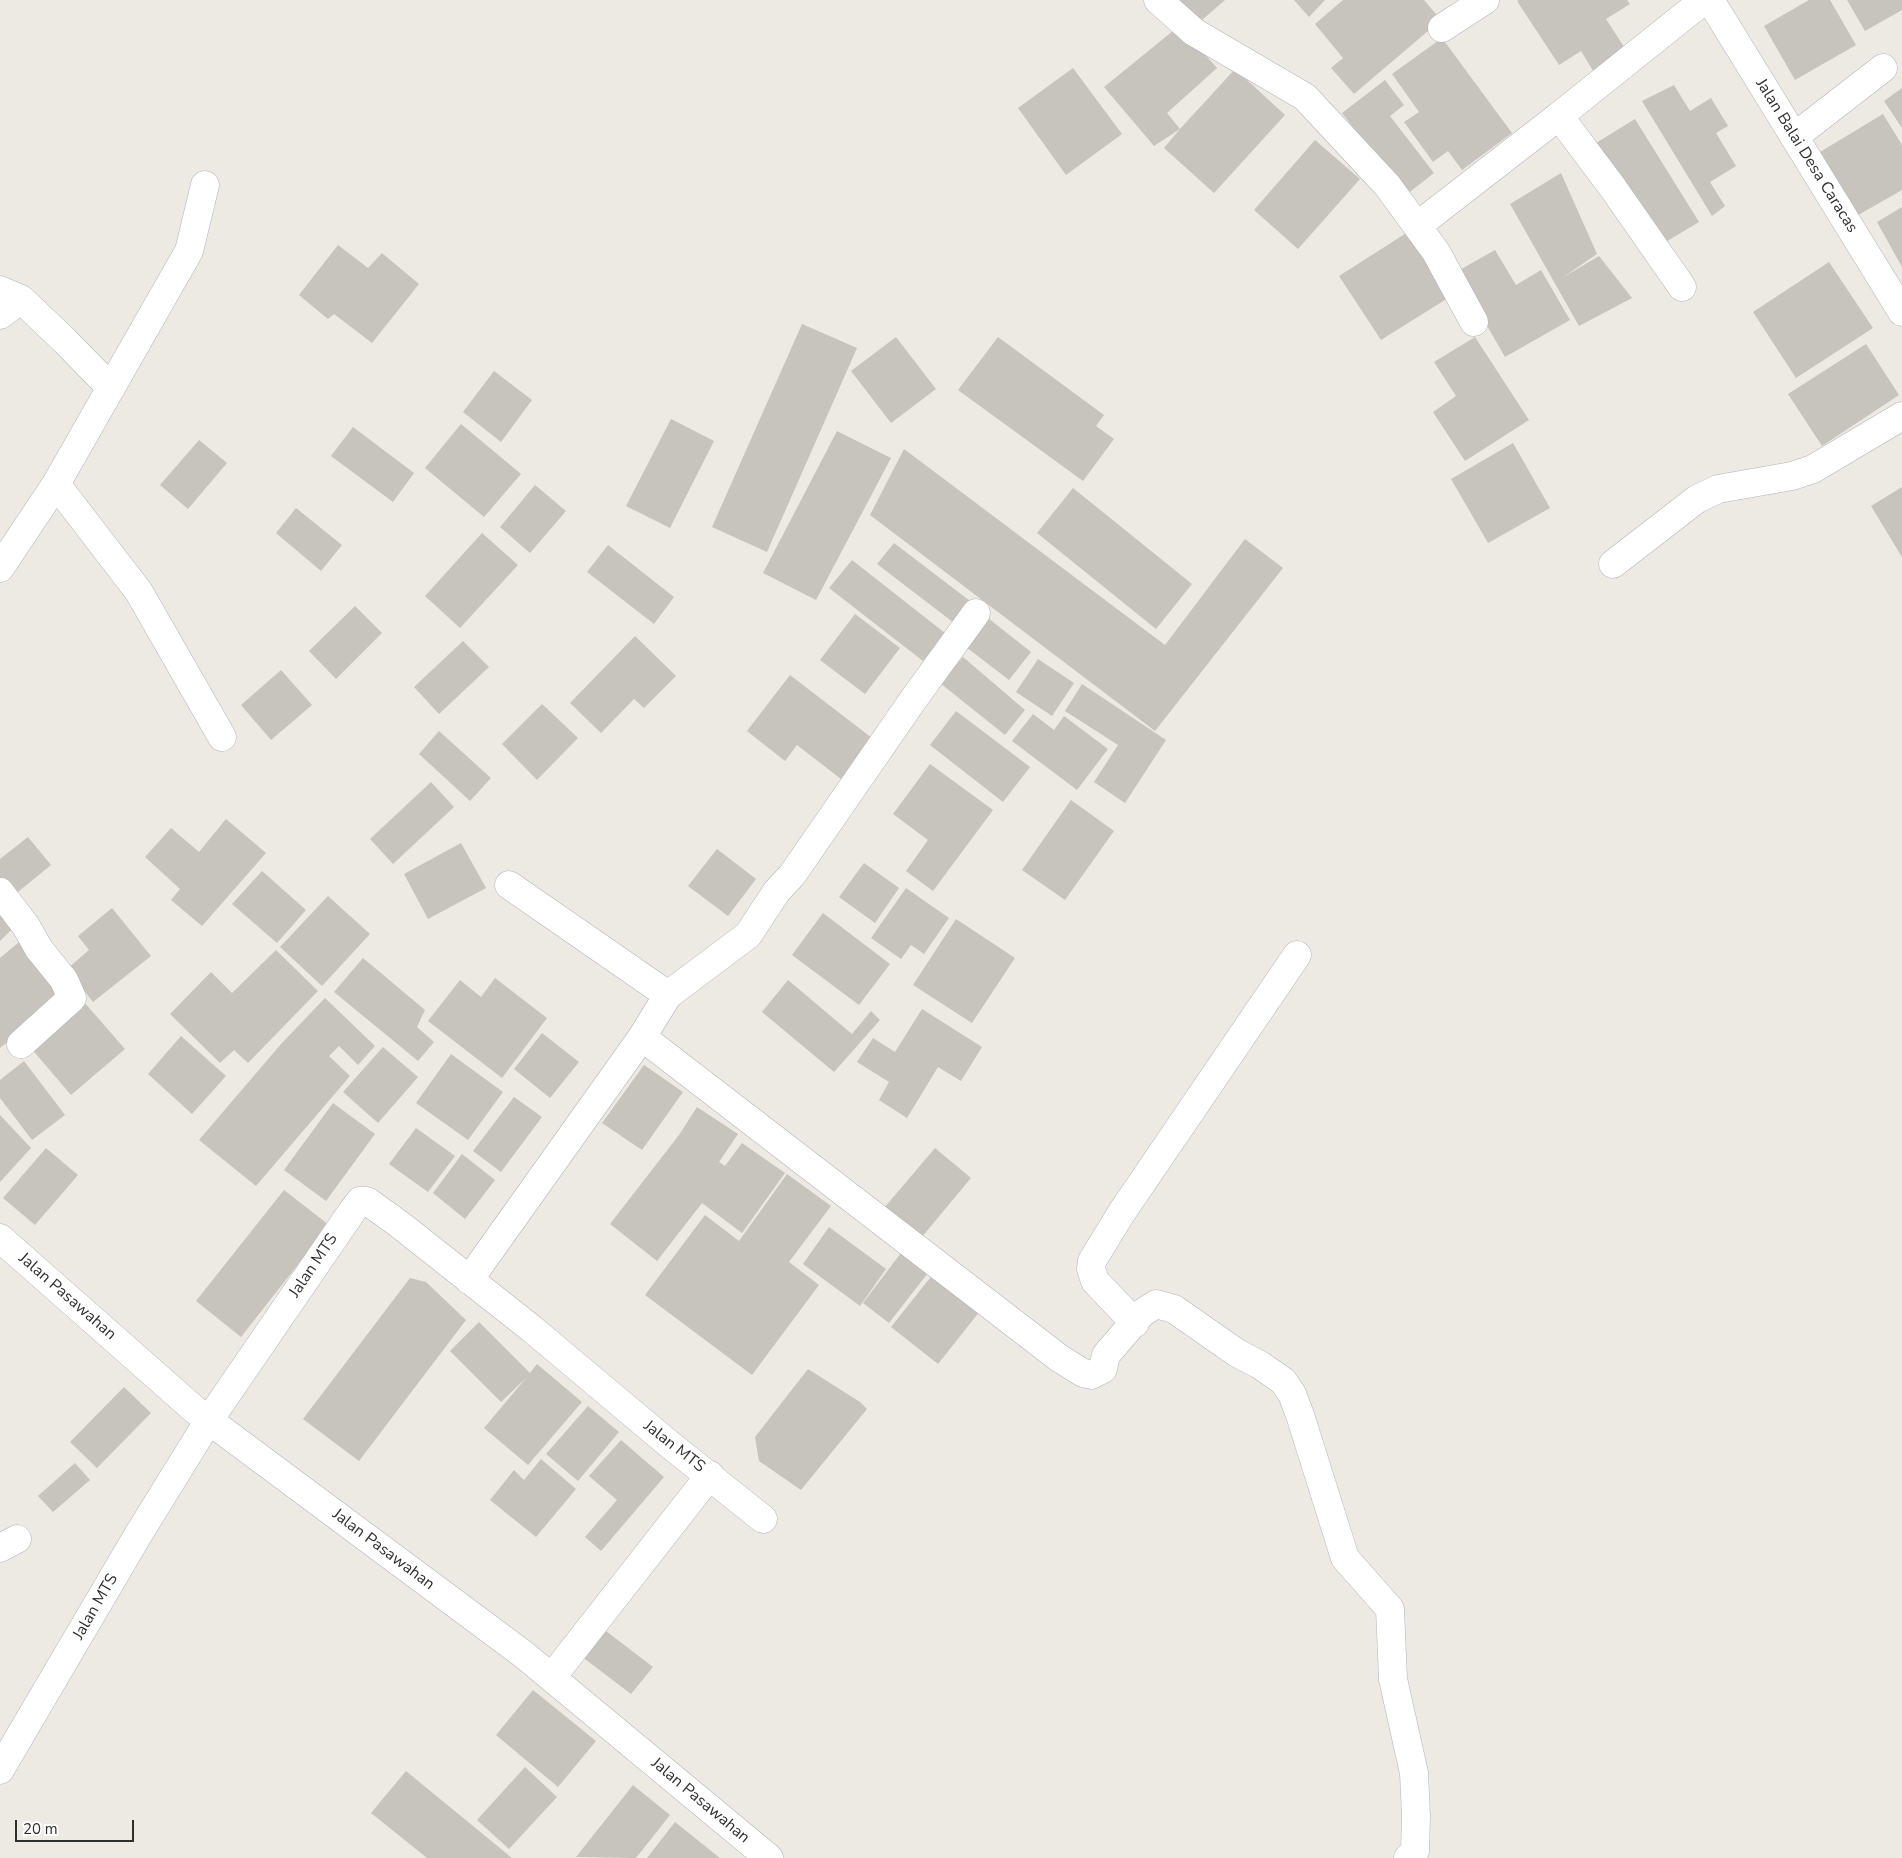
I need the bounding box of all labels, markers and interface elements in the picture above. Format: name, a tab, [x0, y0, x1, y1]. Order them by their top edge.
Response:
street label: Jalan Balai Desa Caracas	[1751, 76, 1861, 236]
street label: Jalan MTS	[286, 1230, 342, 1302]
street label: Jalan Pasawahan	[14, 1249, 120, 1345]
street label: Jalan MTS	[639, 1417, 709, 1477]
street label: Jalan Pasawahan	[328, 1505, 438, 1595]
street label: Jalan MTS	[69, 1571, 123, 1643]
street label: Jalan Pasawahan	[647, 1754, 753, 1848]
scale bar	[18, 1810, 136, 1842]
text: 20 m	[23, 1819, 58, 1839]

